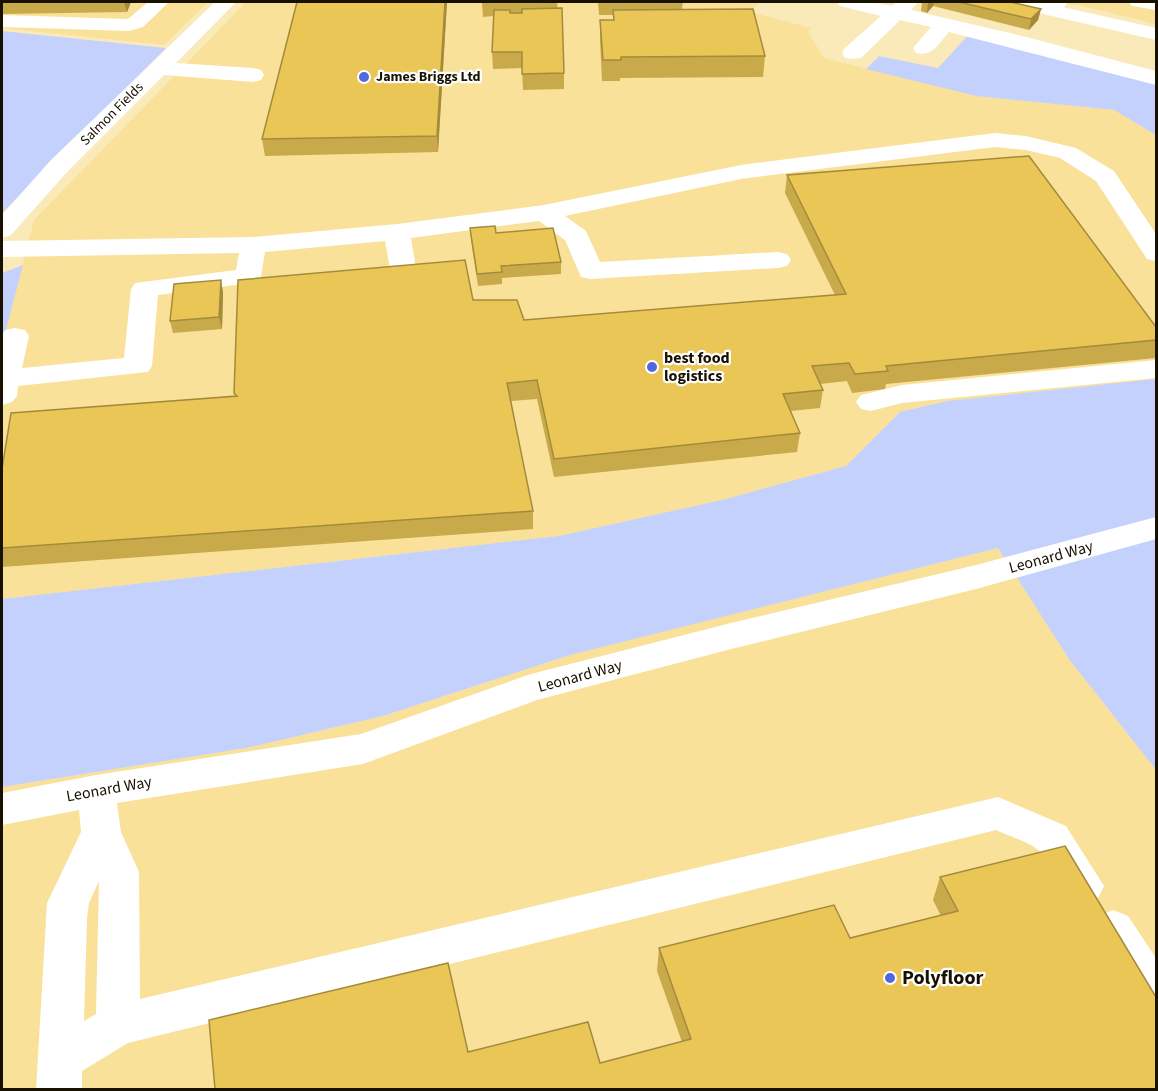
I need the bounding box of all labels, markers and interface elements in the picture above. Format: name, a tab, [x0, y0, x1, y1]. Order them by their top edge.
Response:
place label: James Briggs Ltd	[376, 67, 481, 87]
marker: James Briggs Ltd	[357, 70, 371, 84]
street label: Salmon Fields	[76, 78, 148, 150]
place label: best food logistics	[664, 347, 730, 387]
marker: best food logistics	[645, 360, 659, 374]
street label: Leonard Way	[1006, 535, 1096, 579]
street label: Leonard Way	[535, 654, 625, 698]
street label: Leonard Way	[65, 771, 154, 807]
place label: Polyfloor	[902, 964, 983, 992]
marker: Polyfloor	[883, 971, 897, 985]

